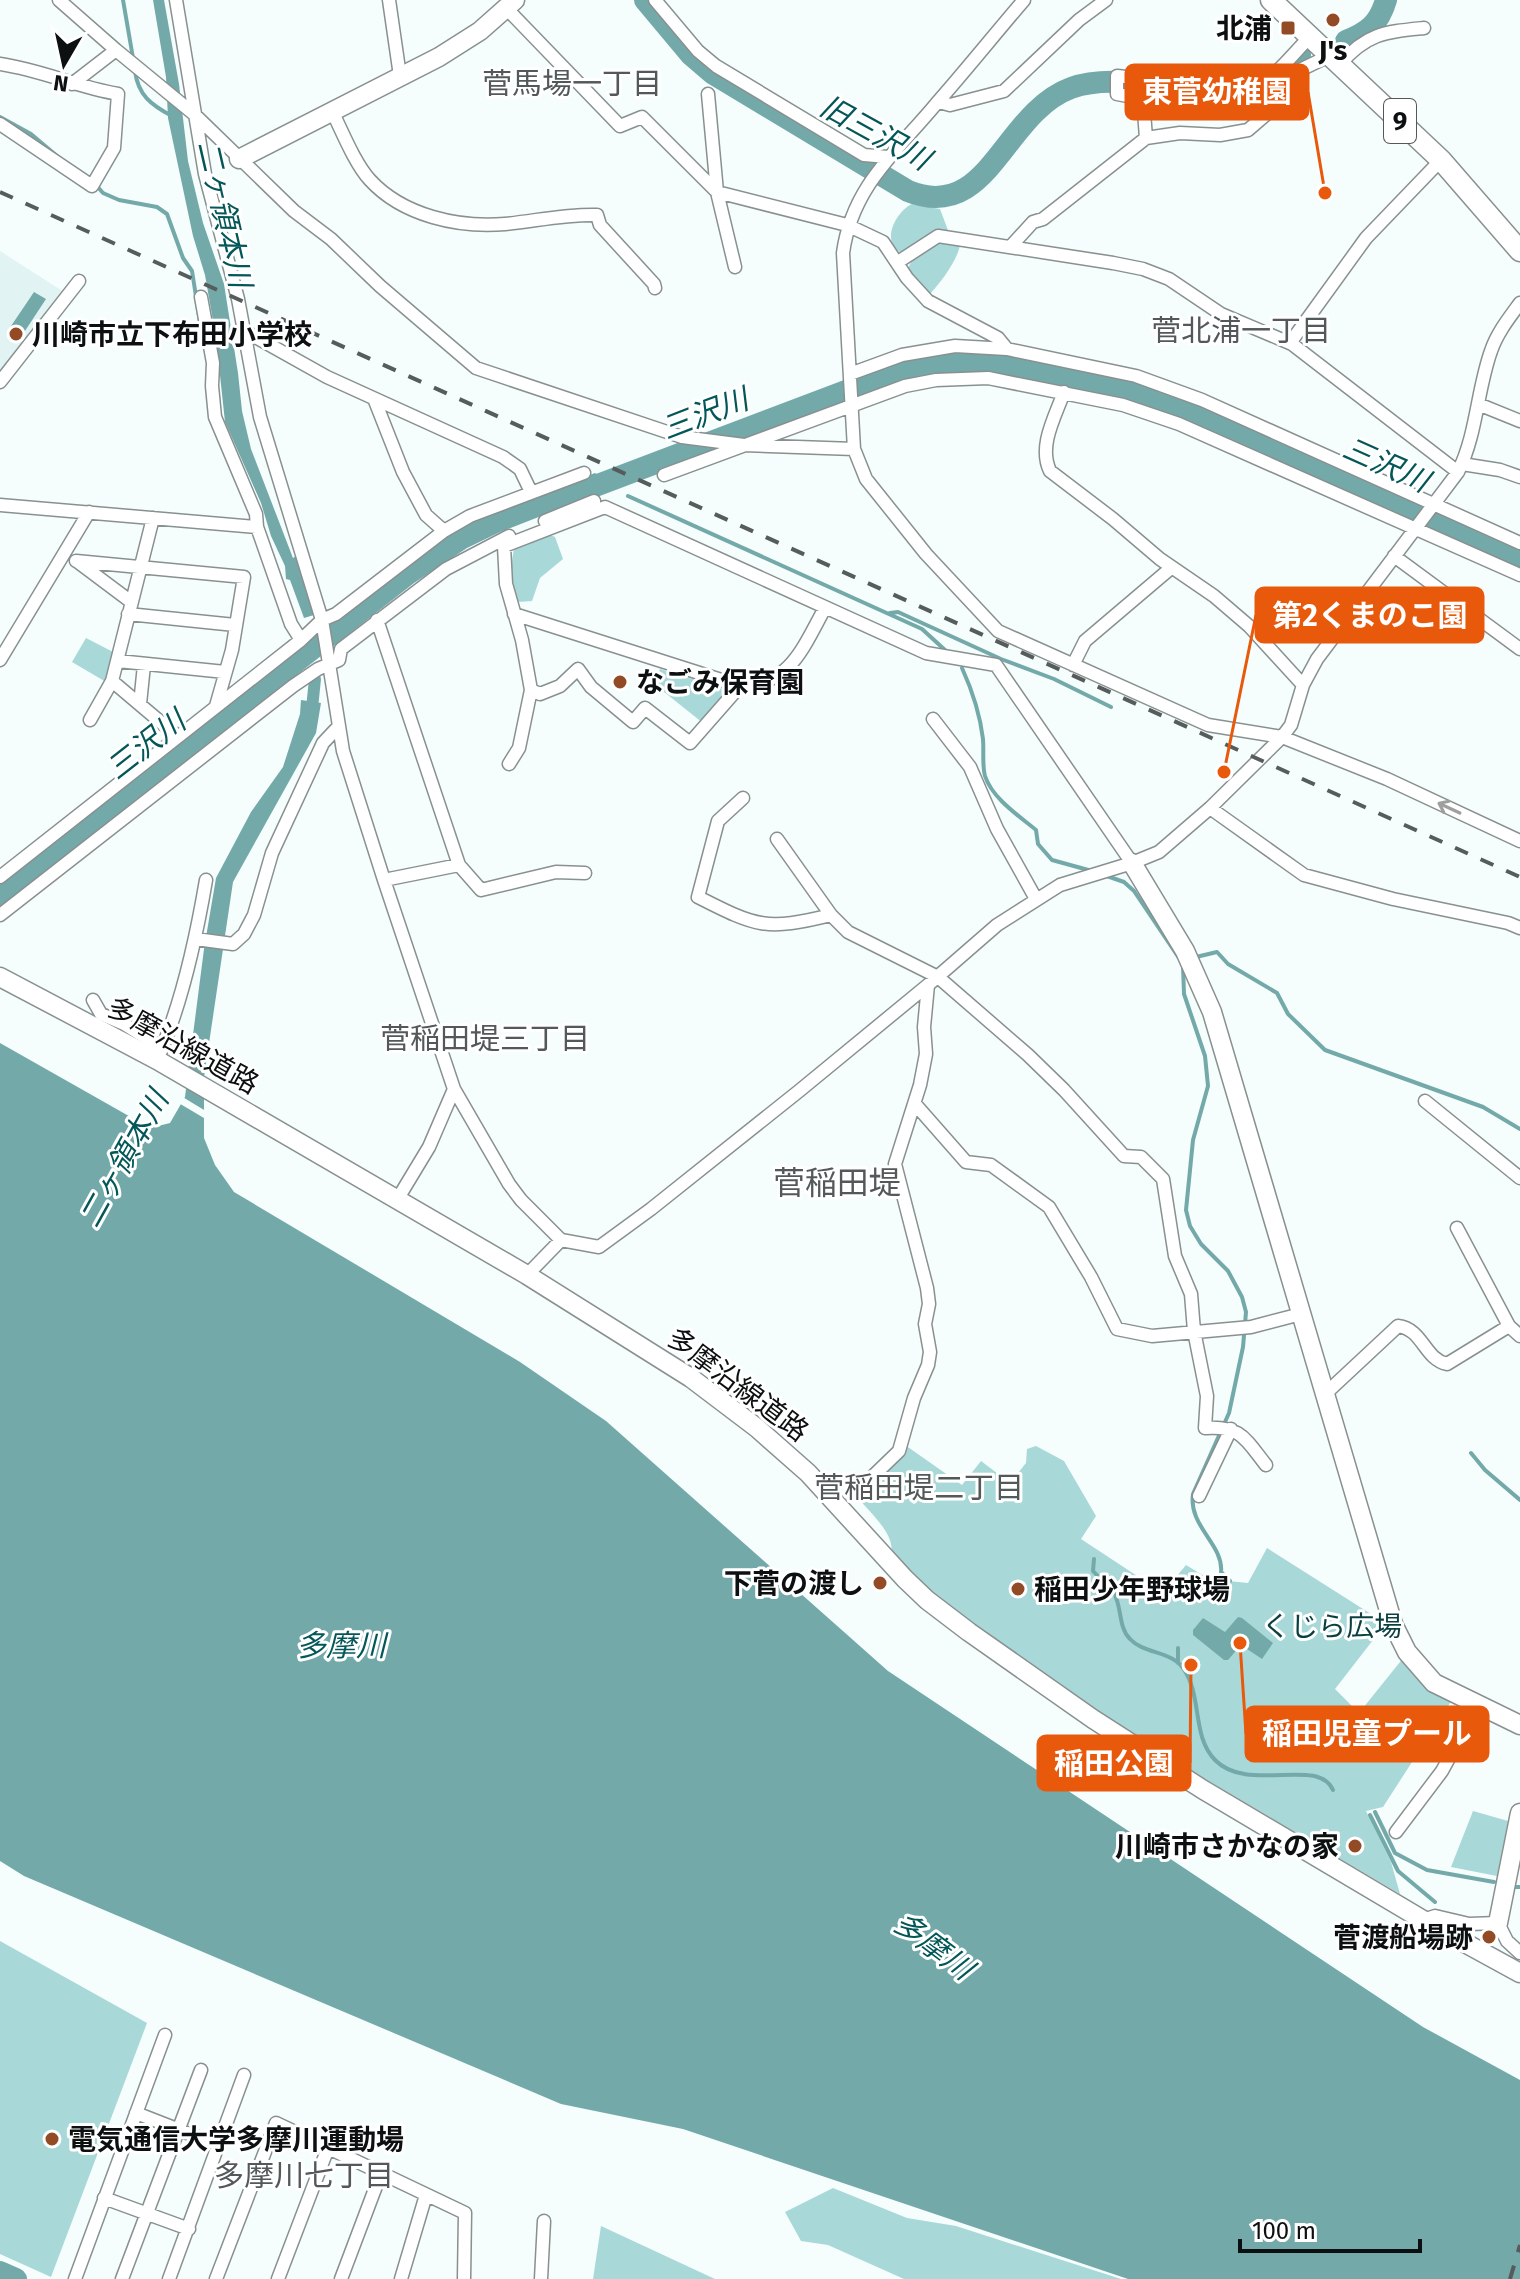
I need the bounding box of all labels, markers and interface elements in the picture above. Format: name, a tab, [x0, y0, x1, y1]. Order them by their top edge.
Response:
marker: J's	[1324, 11, 1342, 29]
place label: 北浦	[1216, 12, 1272, 45]
marker: 北浦	[1279, 19, 1297, 37]
north arrow	[24, 24, 104, 104]
place label: J's	[1318, 34, 1347, 67]
callout: 東菅幼稚園	[1126, 65, 1308, 119]
district label: 菅馬場一丁目	[482, 66, 662, 102]
text: N	[52, 69, 70, 98]
text: 東菅幼稚園	[1142, 74, 1292, 110]
water label: 旧三沢川	[814, 88, 939, 179]
road number: 9	[1384, 99, 1416, 143]
water label: 二ヶ領本川	[190, 137, 259, 294]
district label: 菅北浦一丁目	[1151, 313, 1331, 349]
place label: 川崎市立下布田小学校	[32, 318, 312, 351]
marker: 川崎市立下布田小学校	[7, 325, 25, 343]
water label: 三沢川	[657, 380, 756, 447]
water label: 三沢川	[1338, 430, 1437, 501]
callout: 第2くまのこ園	[1256, 588, 1483, 642]
text: 第2くまのこ園	[1272, 598, 1468, 634]
place label: なごみ保育園	[636, 666, 804, 699]
marker: なごみ保育園	[611, 673, 629, 691]
water label: 三沢川	[99, 701, 195, 787]
one-way arrow	[1438, 800, 1462, 815]
street label: 多摩沿線道路	[101, 990, 264, 1101]
district label: 菅稲田堤三丁目	[380, 1021, 590, 1057]
water label: 二ヶ領本川	[72, 1082, 178, 1233]
district label: 菅稲田堤	[773, 1164, 901, 1202]
street label: 多摩沿線道路	[661, 1321, 815, 1448]
district label: 菅稲田堤二丁目	[814, 1470, 1024, 1506]
place label: 下菅の渡し	[724, 1567, 864, 1600]
place label: 稲田少年野球場	[1034, 1573, 1230, 1606]
marker: 下菅の渡し	[871, 1574, 889, 1592]
marker: 稲田少年野球場	[1009, 1580, 1027, 1598]
park label: くじら広場	[1262, 1610, 1402, 1643]
water label: 多摩川	[296, 1628, 389, 1664]
callout: 稲田児童プール	[1246, 1707, 1488, 1761]
text: 稲田児童プール	[1262, 1716, 1472, 1752]
callout: 稲田公園	[1038, 1736, 1190, 1790]
text: 稲田公園	[1054, 1746, 1174, 1782]
place label: 川崎市さかなの家	[1115, 1830, 1339, 1863]
marker: 川崎市さかなの家	[1346, 1837, 1364, 1855]
water label: 多摩川	[886, 1905, 982, 1989]
place label: 菅渡船場跡	[1333, 1921, 1473, 1954]
marker: 菅渡船場跡	[1480, 1928, 1498, 1946]
place label: 電気通信大学多摩川運動場	[68, 2123, 404, 2156]
marker: 電気通信大学多摩川運動場	[43, 2130, 61, 2148]
district label: 多摩川七丁目	[214, 2158, 394, 2194]
scale bar	[1240, 2203, 1420, 2253]
text: 100 m	[1252, 2217, 1316, 2245]

